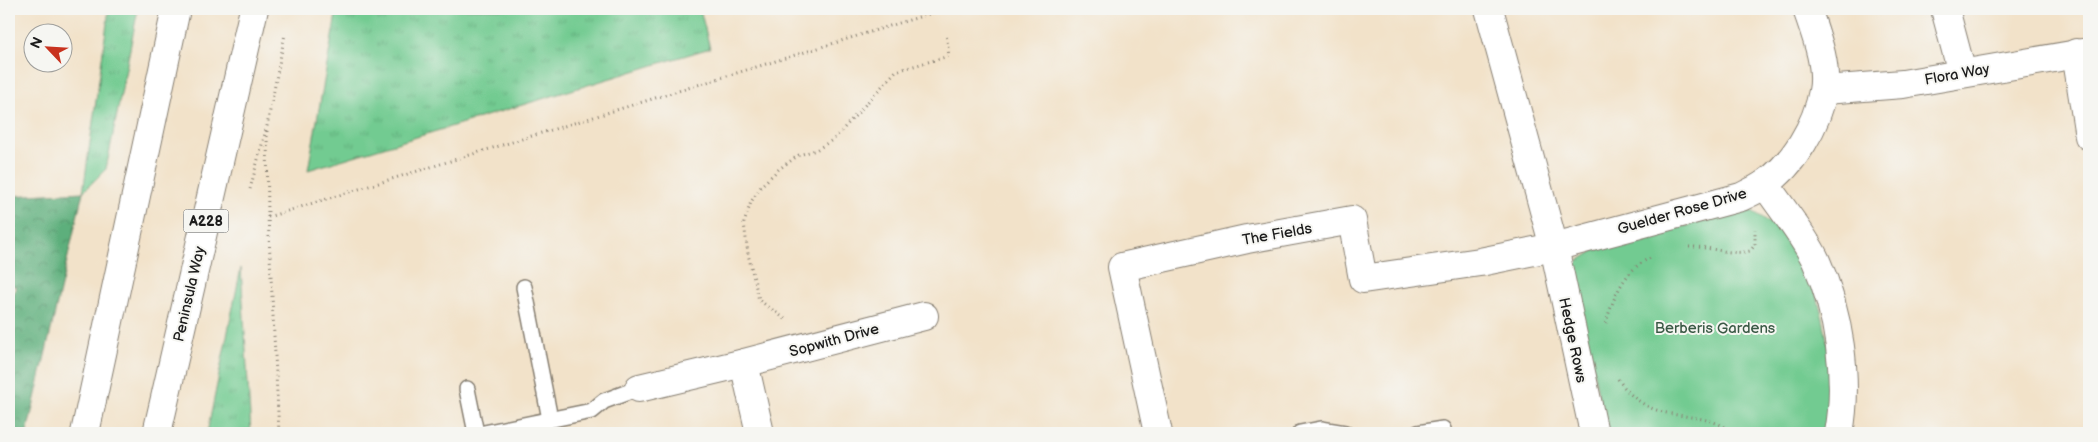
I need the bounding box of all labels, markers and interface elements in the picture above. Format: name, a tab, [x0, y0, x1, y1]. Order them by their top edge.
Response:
north arrow	[22, 22, 72, 72]
text: N	[27, 34, 47, 51]
street label: Flora Way	[1923, 59, 1991, 90]
street label: Guelder Rose Drive	[1615, 184, 1749, 239]
road number: A228	[184, 210, 228, 232]
street label: The Fields	[1241, 219, 1314, 250]
street label: Peninsula Way	[169, 244, 210, 344]
street label: Hedge Rows	[1554, 296, 1591, 385]
street label: Sopwith Drive	[787, 319, 881, 362]
park label: Berberis Gardens	[1655, 319, 1776, 338]

